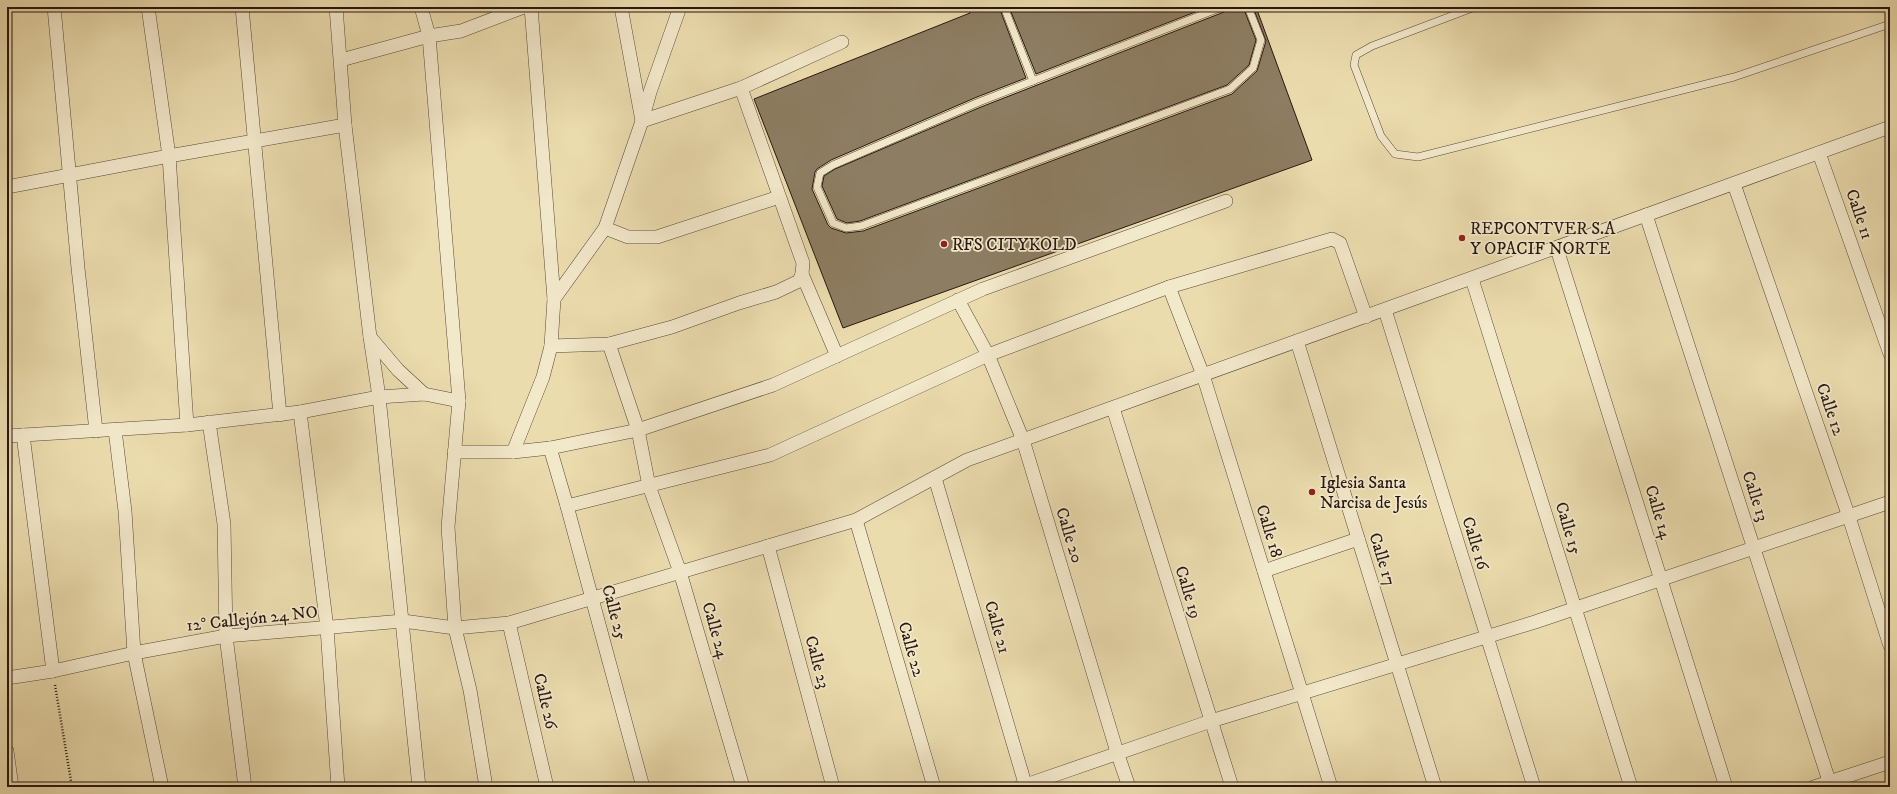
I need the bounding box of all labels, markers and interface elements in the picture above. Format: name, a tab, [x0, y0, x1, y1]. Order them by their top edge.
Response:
street label: Calle 11	[1840, 186, 1878, 242]
place label: REPCONTVER S.A Y OPACIF NORTE	[1470, 218, 1615, 260]
marker: REPCONTVER S.A Y OPACIF NORTE	[1457, 233, 1467, 243]
place label: RFS CITYKOLD	[952, 234, 1077, 256]
marker: RFS CITYKOLD	[939, 239, 949, 249]
street label: Calle 12	[1811, 380, 1849, 439]
street label: Calle 13	[1737, 468, 1774, 524]
place label: Iglesia Santa Narcisa de Jesús	[1320, 472, 1428, 514]
street label: Calle 14	[1639, 483, 1677, 543]
marker: Iglesia Santa Narcisa de Jesús	[1307, 487, 1317, 497]
street label: Calle 15	[1550, 499, 1587, 558]
street label: Calle 18	[1251, 502, 1287, 560]
street label: Calle 20	[1050, 505, 1088, 566]
street label: Calle 16	[1457, 514, 1494, 574]
street label: Calle 17	[1364, 530, 1401, 589]
street label: Calle 19	[1170, 563, 1206, 621]
street label: Calle 25	[596, 582, 632, 643]
street label: Calle 21	[979, 598, 1015, 656]
street label: Calle 24	[697, 600, 734, 662]
street label: 12° Callejón 24 NO	[185, 601, 319, 637]
street label: Calle 22	[893, 619, 930, 680]
street label: Calle 23	[799, 633, 835, 691]
street label: Calle 26	[528, 671, 562, 732]

